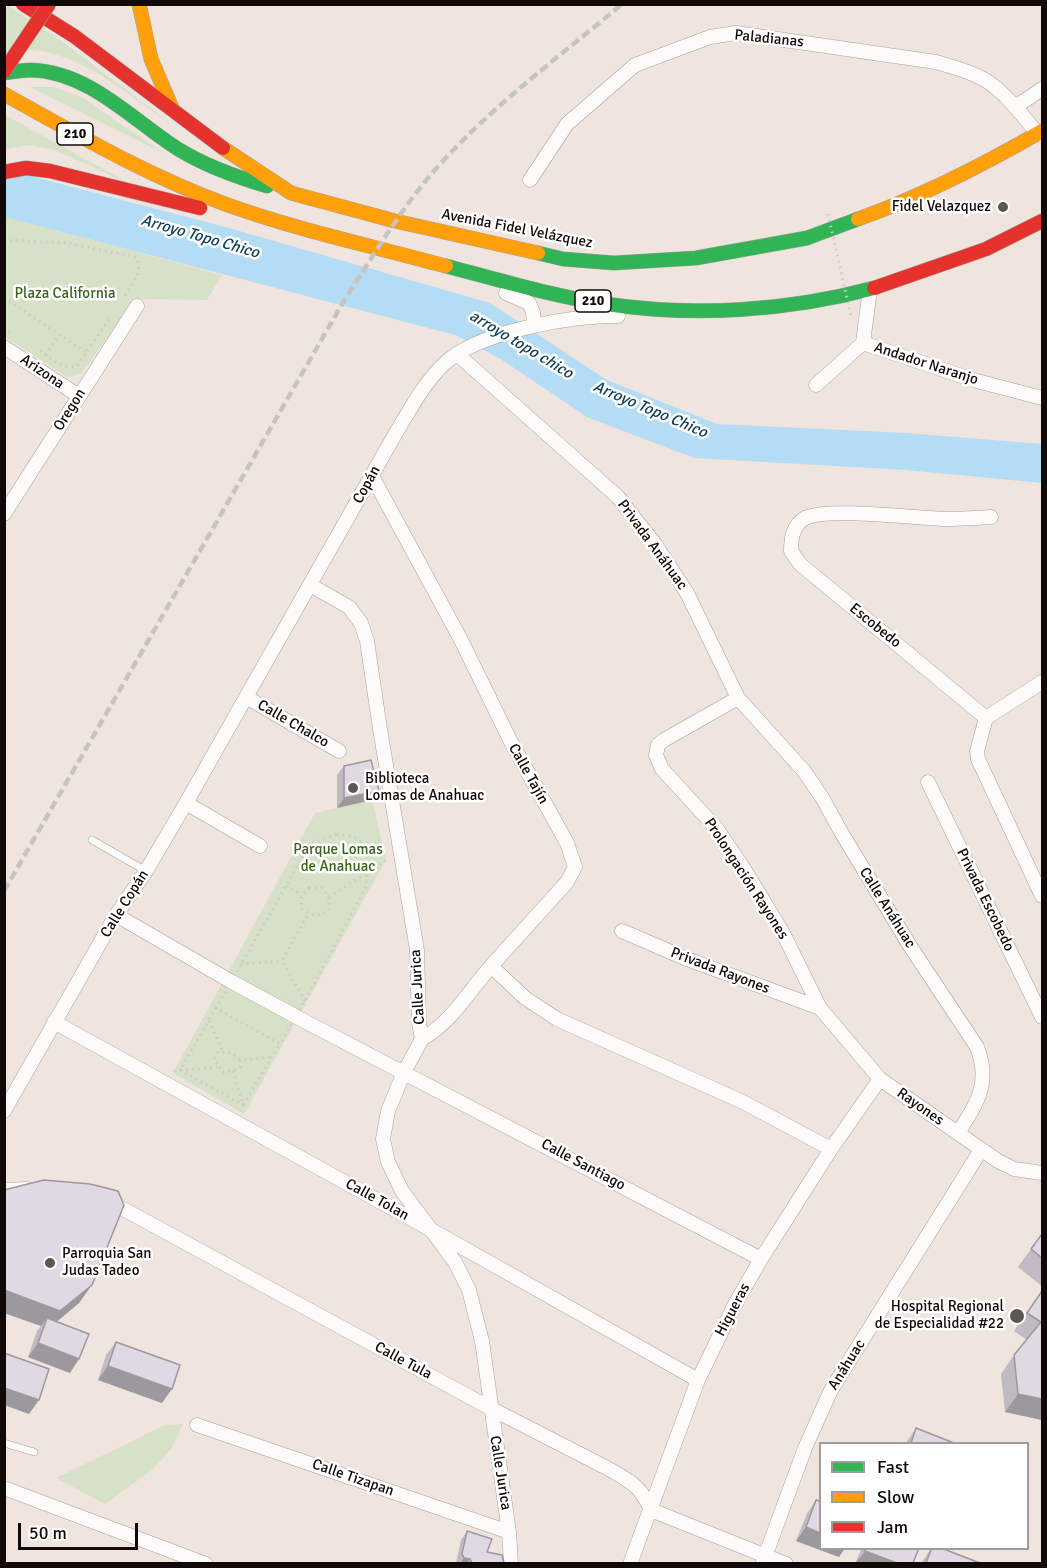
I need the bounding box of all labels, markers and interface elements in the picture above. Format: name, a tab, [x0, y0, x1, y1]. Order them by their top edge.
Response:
street label: Paladianas	[733, 26, 805, 52]
road number: 210	[57, 123, 93, 145]
place label: Fidel Velazquez	[892, 198, 991, 216]
marker: Fidel Velazquez	[996, 200, 1010, 214]
street label: Avenida Fidel Velázquez	[440, 206, 594, 252]
water label: Arroyo Topo Chico	[139, 211, 261, 263]
park label: Plaza California	[14, 285, 116, 303]
road number: 210	[575, 290, 611, 312]
water label: arroyo topo chico	[466, 307, 576, 383]
street label: Andador Naranjo	[872, 339, 980, 389]
street label: Arizona	[17, 351, 67, 393]
water label: Arroyo Topo Chico	[590, 377, 710, 443]
street label: Oregon	[50, 386, 90, 434]
street label: Copán	[349, 463, 385, 507]
street label: Privada Anáhuac	[613, 496, 691, 594]
street label: Escobedo	[846, 600, 904, 652]
street label: Calle Chalco	[254, 696, 332, 752]
street label: Calle Tajín	[504, 741, 552, 807]
place label: Biblioteca Lomas de Anahuac	[365, 770, 484, 805]
marker: Biblioteca Lomas de Anahuac	[346, 781, 360, 795]
street label: Prolongación Rayones	[700, 815, 792, 943]
park label: Parque Lomas de Anahuac	[293, 841, 383, 876]
street label: Privada Escobedo	[952, 846, 1018, 954]
street label: Calle Anáhuac	[855, 864, 919, 952]
street label: Calle Copán	[97, 867, 153, 941]
street label: Privada Rayones	[668, 944, 772, 998]
street label: Calle Jurica	[407, 949, 429, 1025]
street label: Rayones	[893, 1084, 947, 1130]
street label: Calle Santiago	[538, 1135, 628, 1195]
street label: Calle Tolan	[342, 1175, 412, 1225]
place label: Parroquia San Judas Tadeo	[62, 1245, 152, 1280]
marker: Parroquia San Judas Tadeo	[43, 1256, 57, 1270]
street label: Higueras	[712, 1280, 754, 1340]
place label: Hospital Regional de Especialidad #22	[875, 1298, 1004, 1333]
marker: Hospital Regional de Especialidad #22	[1008, 1307, 1026, 1325]
street label: Anáhuac	[825, 1337, 869, 1393]
street label: Calle Tula	[371, 1338, 435, 1384]
street label: Calle Jurica	[485, 1434, 515, 1512]
legend	[819, 1442, 1029, 1550]
street label: Calle Tizapan	[310, 1456, 396, 1500]
text: Fast	[877, 1456, 909, 1478]
text: Slow	[877, 1486, 914, 1508]
scale bar	[21, 1511, 141, 1549]
text: Jam	[877, 1516, 908, 1538]
text: 50 m	[29, 1522, 67, 1544]

